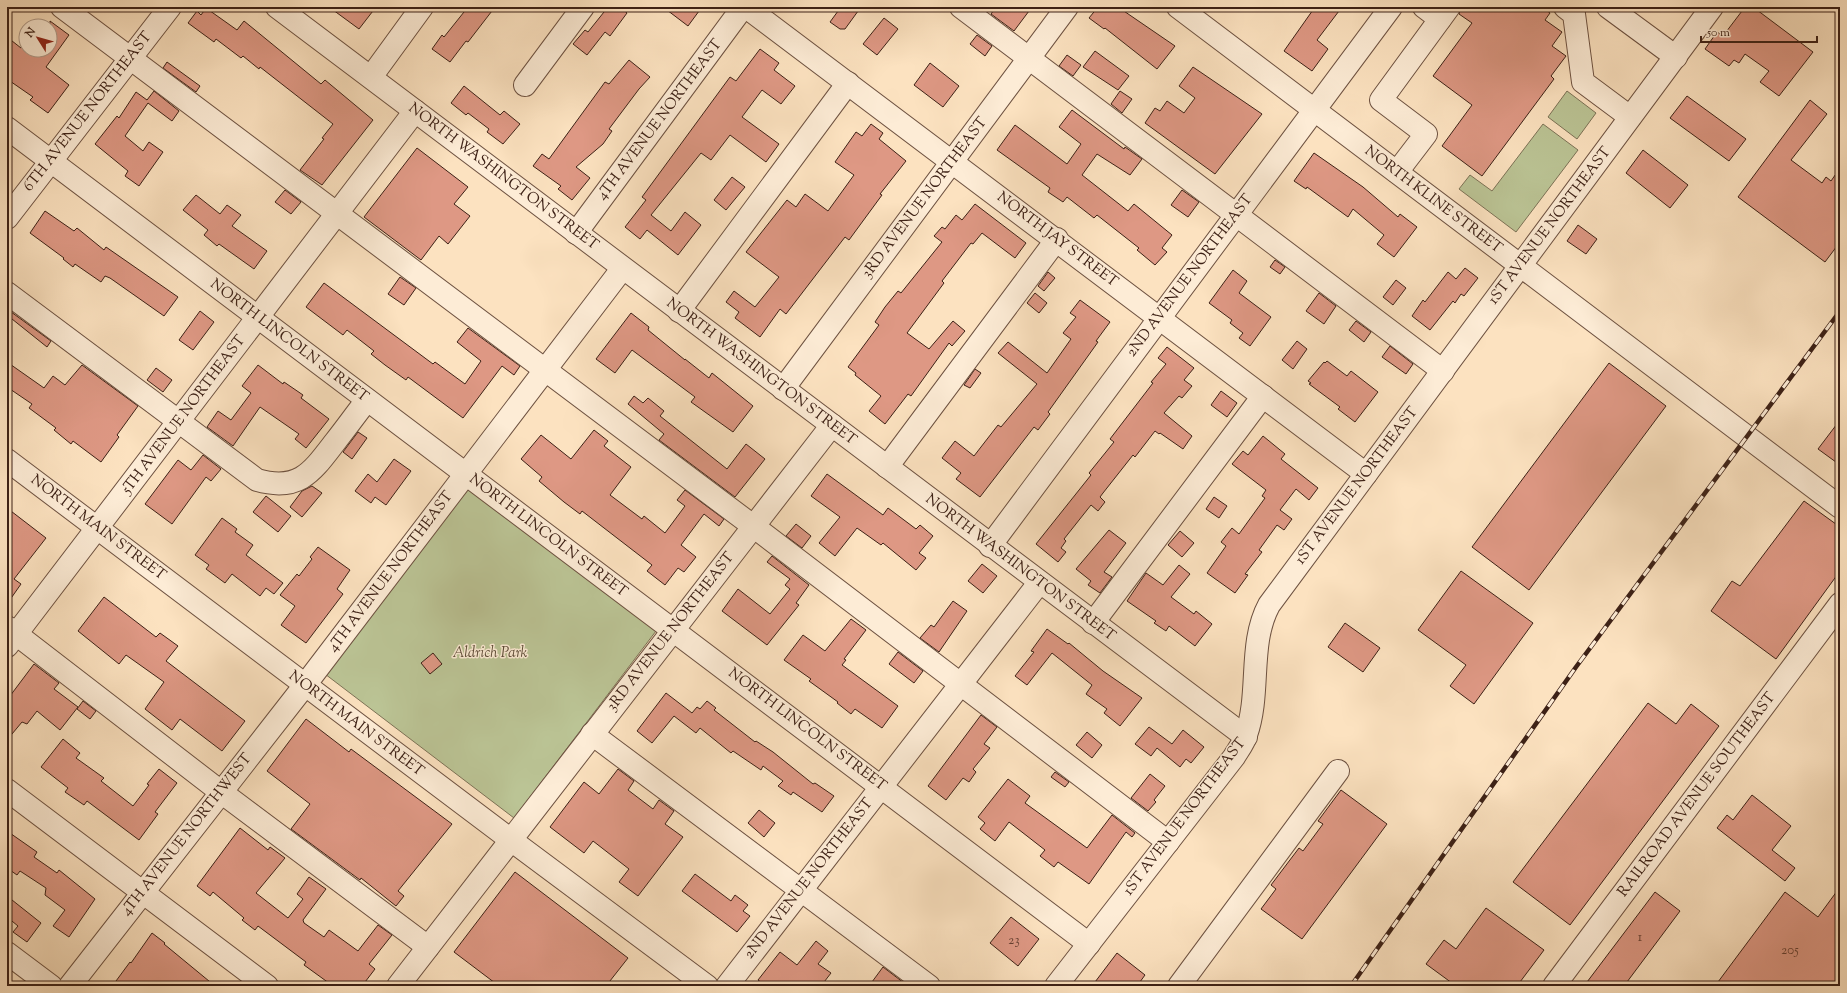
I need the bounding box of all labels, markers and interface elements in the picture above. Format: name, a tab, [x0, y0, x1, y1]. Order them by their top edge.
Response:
north arrow	[18, 18, 58, 58]
scale bar	[1701, 18, 1817, 44]
text: 50 m	[1706, 24, 1730, 42]
street label: 6TH AVENUE NORTHEAST	[20, 28, 156, 196]
street label: 4TH AVENUE NORTHEAST	[592, 35, 728, 205]
street label: NORTH WASHINGTON STREET	[403, 98, 603, 256]
street label: 3RD AVENUE NORTHEAST	[857, 113, 993, 283]
street label: NORTH KLINE STREET	[1360, 141, 1507, 259]
street label: 1ST AVENUE NORTHEAST	[1484, 142, 1617, 309]
street label: NORTH JAY STREET	[992, 187, 1122, 293]
street label: 2ND AVENUE NORTHEAST	[1122, 190, 1259, 362]
street label: NORTH LINCOLN STREET	[205, 274, 373, 408]
street label: NORTH WASHINGTON STREET	[661, 293, 861, 451]
street label: 5TH AVENUE NORTHEAST	[117, 331, 251, 500]
street label: 1ST AVENUE NORTHEAST	[1291, 402, 1424, 569]
street label: NORTH LINCOLN STREET	[464, 469, 632, 603]
street label: NORTH MAIN STREET	[26, 470, 170, 586]
street label: 4TH AVENUE NORTHEAST	[323, 487, 459, 657]
street label: NORTH WASHINGTON STREET	[920, 489, 1120, 647]
street label: 3RD AVENUE NORTHEAST	[602, 548, 740, 716]
park label: Aldrich Park	[453, 643, 528, 664]
street label: NORTH LINCOLN STREET	[723, 663, 891, 797]
street label: NORTH MAIN STREET	[284, 666, 428, 782]
street label: RAILROAD AVENUE SOUTHEAST	[1613, 688, 1781, 902]
street label: 1ST AVENUE NORTHEAST	[1119, 733, 1252, 900]
street label: 4TH AVENUE NORTHWEST	[117, 749, 258, 921]
street label: 2ND AVENUE NORTHEAST	[740, 794, 879, 964]
house number: 1	[1638, 929, 1643, 947]
house number: 23	[1008, 932, 1020, 950]
house number: 205	[1781, 942, 1799, 960]

